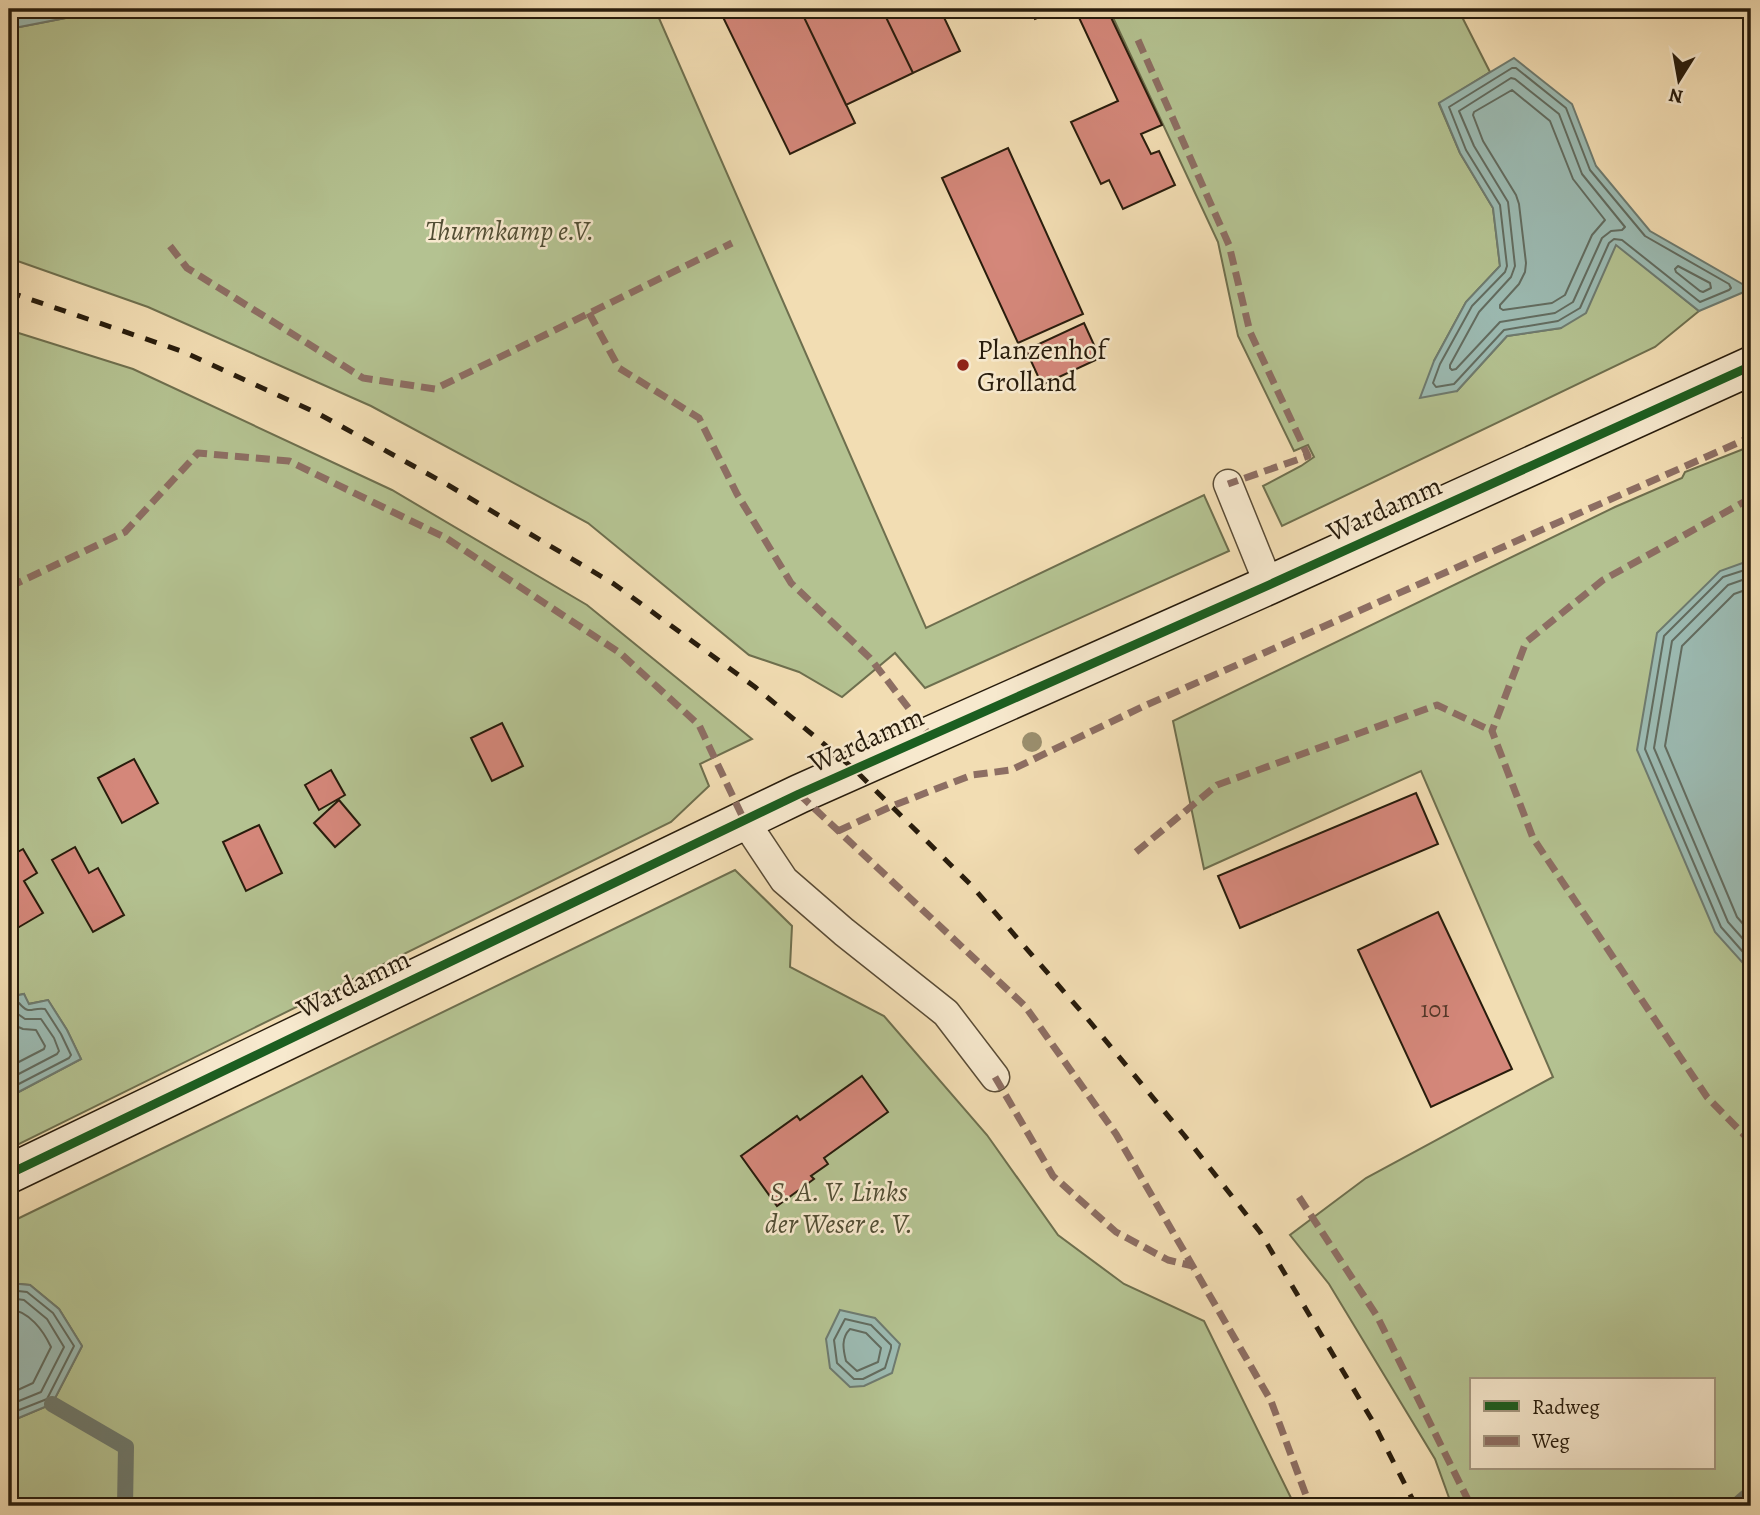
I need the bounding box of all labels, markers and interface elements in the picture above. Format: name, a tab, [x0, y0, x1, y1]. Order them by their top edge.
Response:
north arrow	[1644, 46, 1714, 116]
text: N	[1667, 82, 1685, 110]
park label: Thurmkamp e.V.	[426, 212, 594, 250]
place label: Planzenhof Grolland	[977, 331, 1110, 401]
marker: Planzenhof Grolland	[955, 357, 971, 373]
street label: Wardamm	[1320, 467, 1448, 551]
street label: Wardamm	[802, 698, 930, 782]
street label: Wardamm	[289, 940, 417, 1028]
house number: 101	[1420, 993, 1450, 1025]
park label: S. A. V. Links der Weser e. V.	[765, 1173, 913, 1243]
legend	[1470, 1378, 1714, 1470]
text: Radweg	[1532, 1393, 1600, 1421]
text: Weg	[1531, 1427, 1570, 1455]

